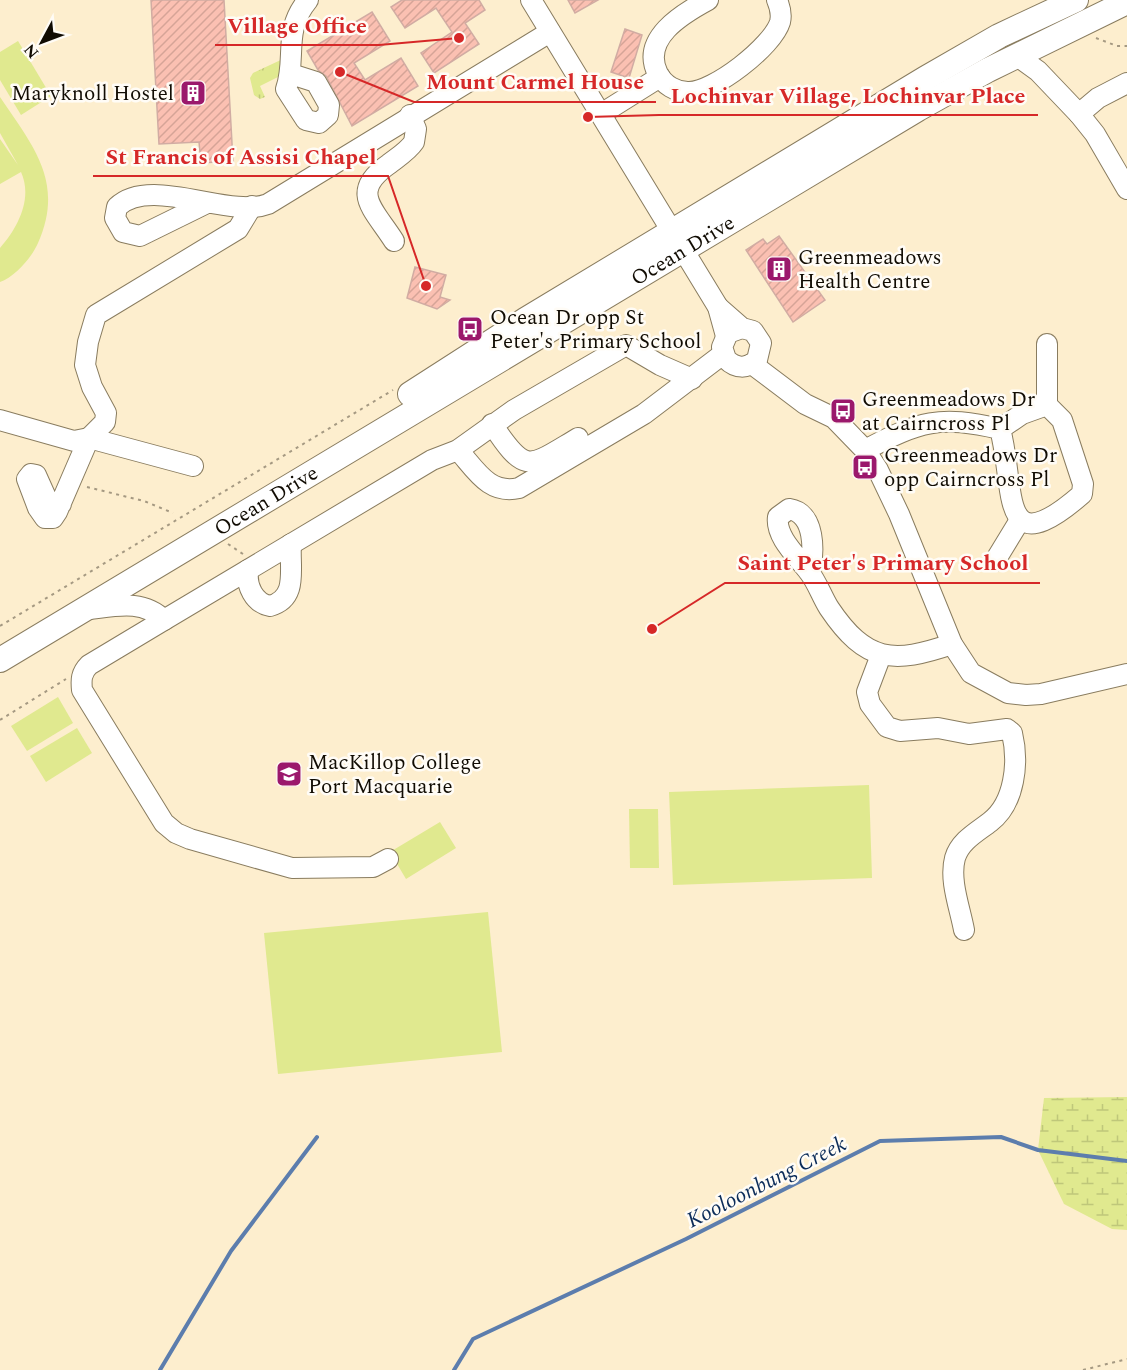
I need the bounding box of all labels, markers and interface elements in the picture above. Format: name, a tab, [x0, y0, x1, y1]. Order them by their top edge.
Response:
callout: Village Office	[215, 5, 379, 45]
text: Village Office	[227, 10, 367, 43]
north arrow	[12, 12, 72, 72]
text: N	[18, 38, 45, 64]
callout: Mount Carmel House	[414, 62, 656, 102]
text: Mount Carmel House	[426, 66, 644, 99]
callout: Lochinvar Village, Lochinvar Place	[659, 75, 1038, 115]
place label: Maryknoll Hostel	[11, 78, 174, 110]
building icon: Maryknoll Hostel	[178, 78, 208, 108]
text: Lochinvar Village, Lochinvar Place	[671, 80, 1025, 113]
callout: St Francis of Assisi Chapel	[93, 136, 388, 176]
text: St Francis of Assisi Chapel	[106, 141, 376, 174]
street label: Ocean Drive	[625, 208, 741, 295]
place label: Greenmeadows Health Centre	[798, 242, 942, 298]
building icon: Greenmeadows Health Centre	[764, 254, 794, 284]
place label: Ocean Dr opp St Peter's Primary School	[490, 302, 701, 358]
bus stop icon: Ocean Dr opp St Peter's Primary School	[455, 314, 485, 344]
place label: Greenmeadows Dr at Cairncross Pl	[862, 384, 1035, 440]
bus stop icon: Greenmeadows Dr at Cairncross Pl	[828, 396, 858, 426]
place label: Greenmeadows Dr opp Cairncross Pl	[884, 440, 1057, 496]
bus stop icon: Greenmeadows Dr opp Cairncross Pl	[850, 452, 880, 482]
street label: Ocean Drive	[208, 458, 325, 545]
callout: Saint Peter's Primary School	[725, 543, 1040, 583]
text: Saint Peter's Primary School	[738, 547, 1028, 580]
place label: MacKillop College Port Macquarie	[308, 747, 481, 803]
school or university icon: MacKillop College Port Macquarie	[274, 759, 304, 789]
water label: Kooloonbung Creek	[681, 1128, 852, 1237]

